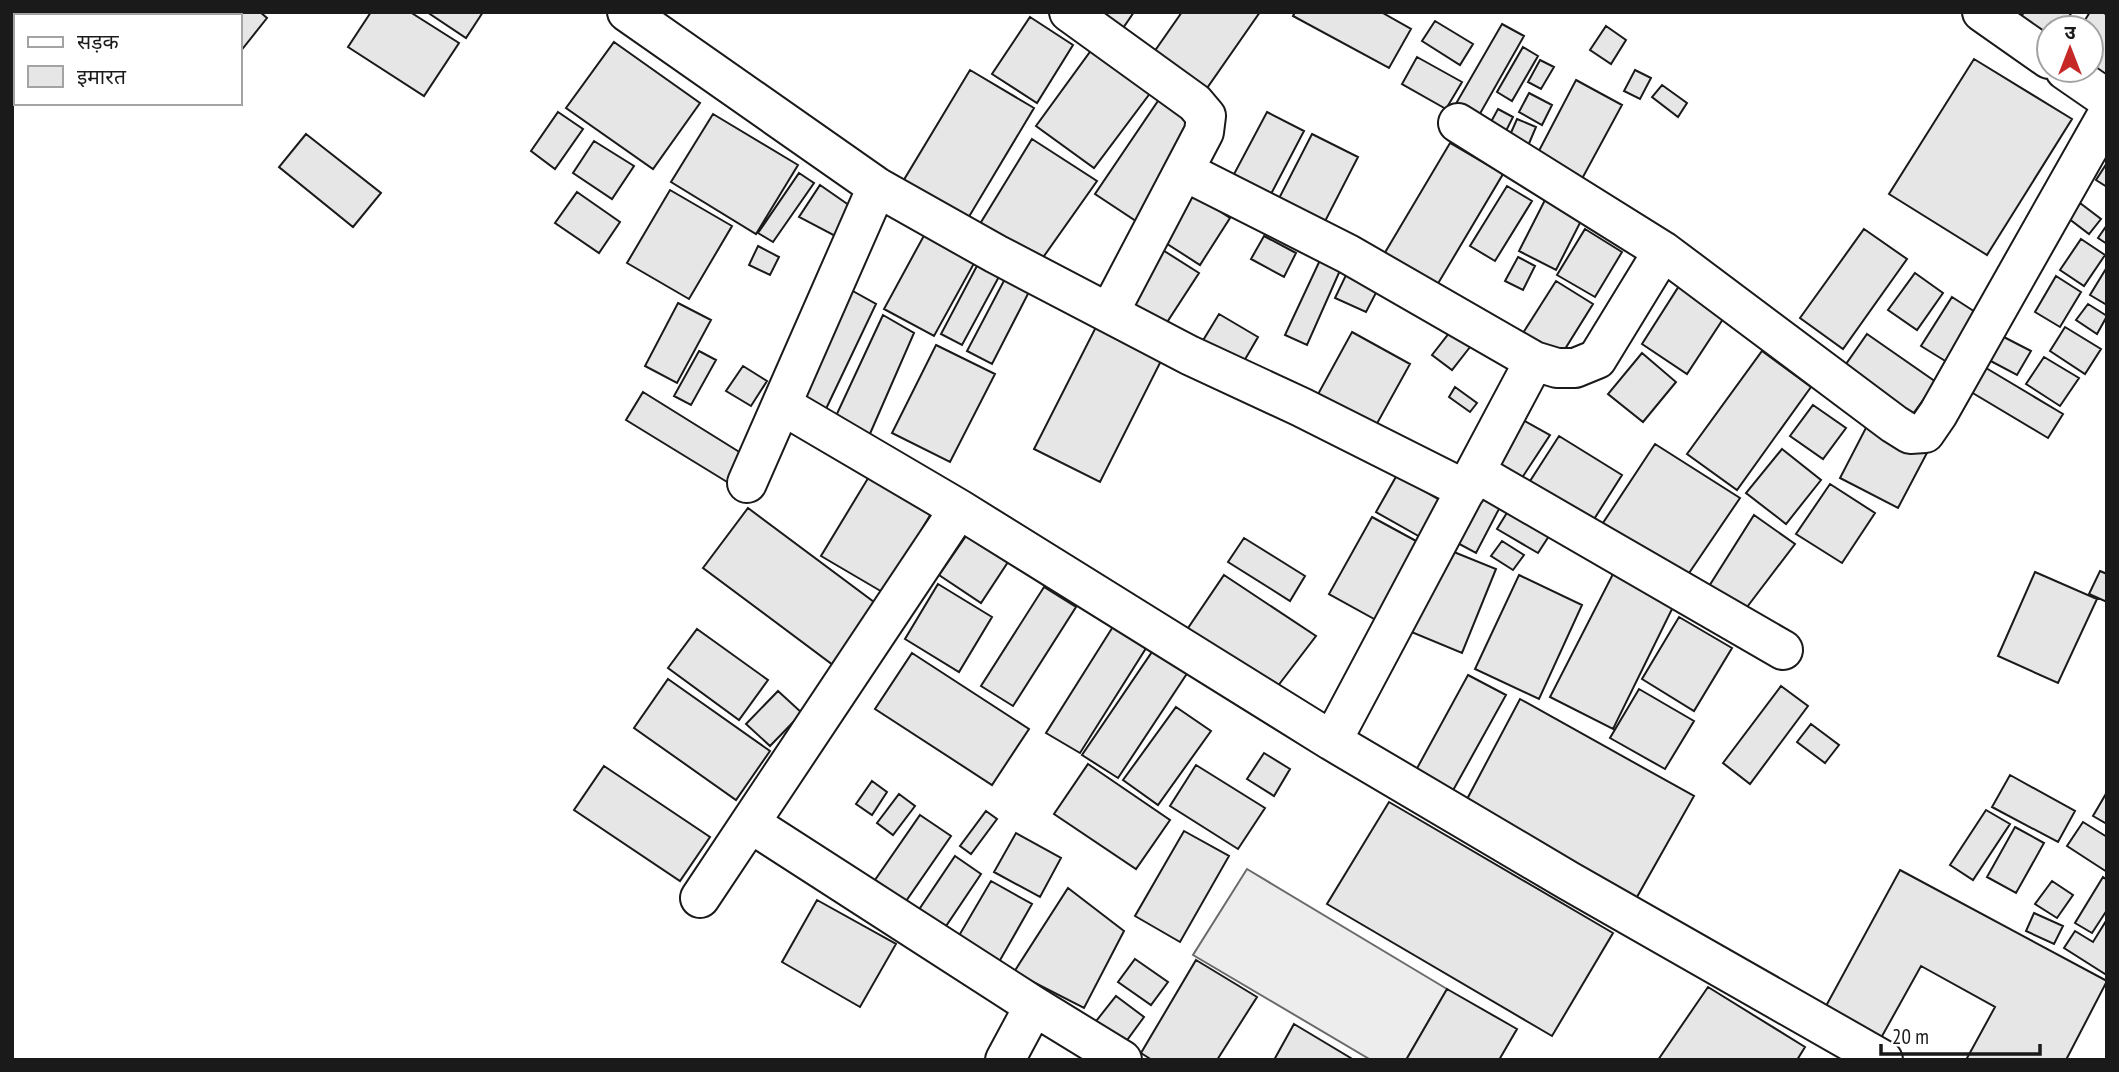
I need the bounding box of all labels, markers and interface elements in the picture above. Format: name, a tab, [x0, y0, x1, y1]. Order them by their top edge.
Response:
legend	[14, 14, 242, 105]
north arrow	[2035, 14, 2105, 84]
text: उ	[2064, 20, 2076, 44]
text: सड़क	[77, 28, 119, 55]
text: इमारत	[77, 63, 127, 90]
scale bar	[1881, 1012, 2040, 1056]
text: 20 m	[1892, 1023, 1929, 1050]

